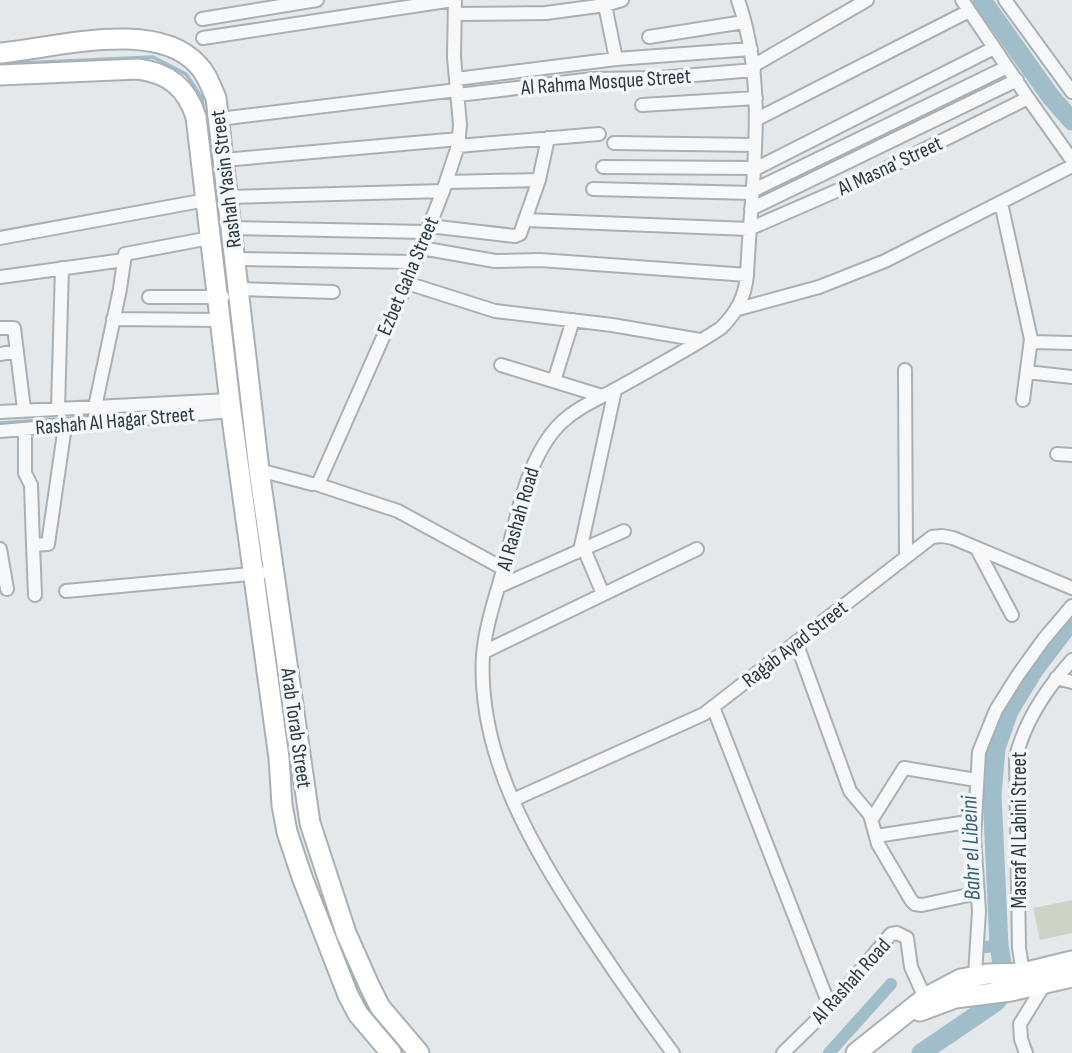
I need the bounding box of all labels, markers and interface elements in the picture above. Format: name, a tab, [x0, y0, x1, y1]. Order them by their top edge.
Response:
street label: Al Rahma Mosque Street	[519, 64, 692, 100]
street label: Rashah Yasin Street	[205, 109, 247, 249]
street label: Al Masna' Street	[833, 131, 946, 202]
street label: Ezbet Gaha Street	[372, 213, 444, 339]
street label: Rashah Al Hagar Street	[34, 402, 196, 440]
street label: Al Rashah Road	[491, 465, 545, 574]
street label: Ragab Ayad Street	[737, 595, 853, 693]
street label: Arab Torab Street	[275, 665, 317, 790]
street label: Masraf Al Labini Street	[1007, 752, 1032, 908]
water label: Bahr el Libeini	[955, 794, 987, 901]
street label: Al Rashah Road	[806, 933, 896, 1029]

